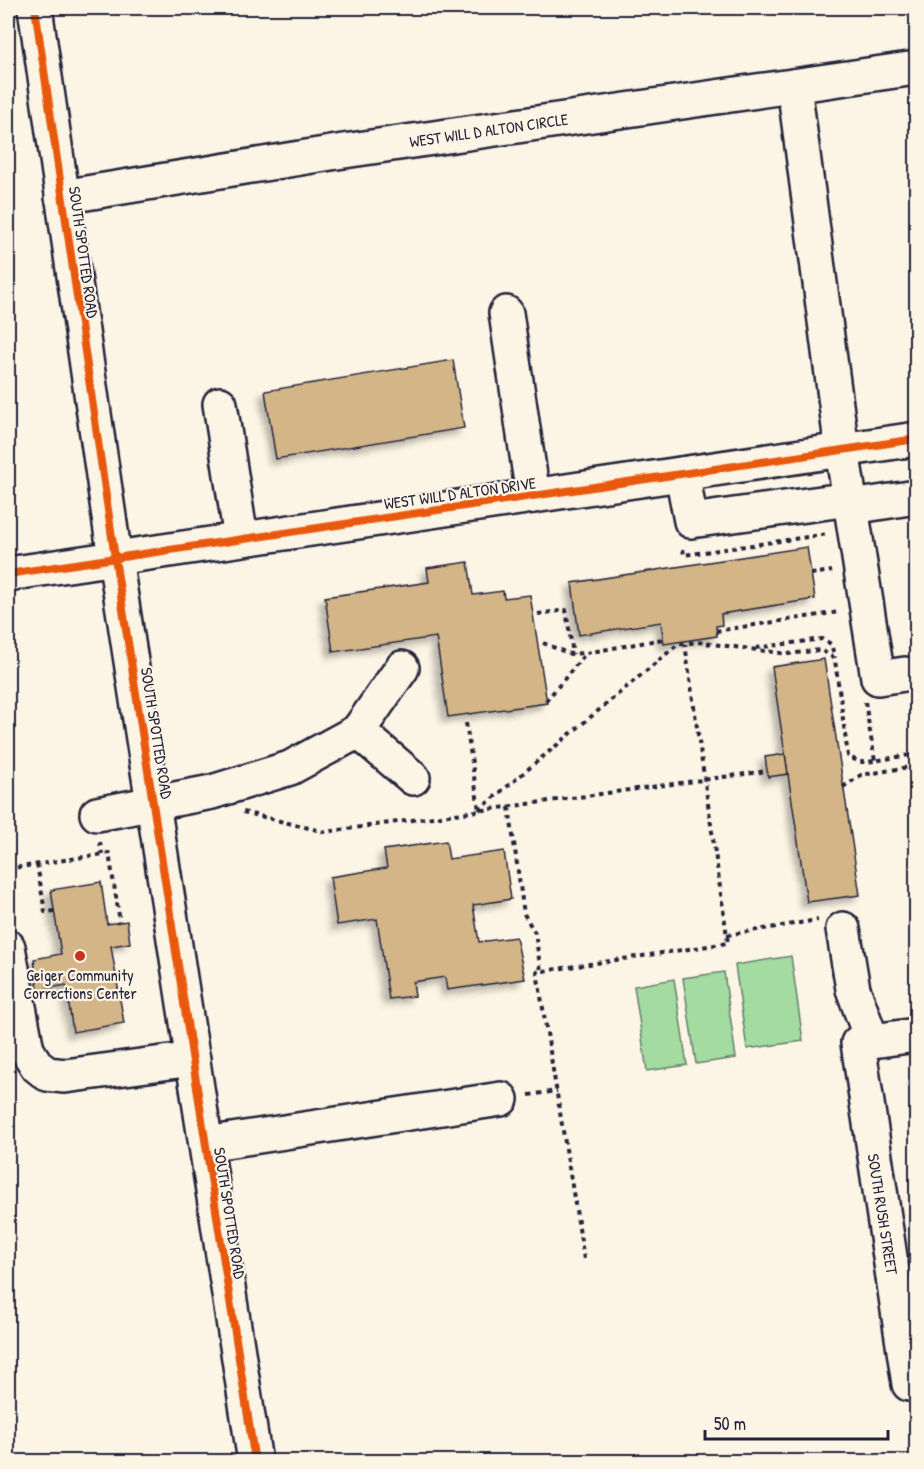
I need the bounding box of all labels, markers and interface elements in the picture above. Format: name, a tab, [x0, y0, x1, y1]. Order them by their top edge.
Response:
street label: WEST WILL D ALTON CIRCLE	[408, 108, 570, 152]
street label: SOUTH SPOTTED ROAD	[64, 185, 104, 320]
street label: WEST WILL D ALTON DRIVE	[383, 471, 537, 515]
street label: SOUTH SPOTTED ROAD	[136, 666, 178, 801]
marker: Geiger Community Corrections Center	[73, 949, 87, 963]
place label: Geiger Community Corrections Center	[23, 964, 137, 1004]
street label: SOUTH SPOTTED ROAD	[209, 1146, 251, 1281]
street label: SOUTH RUSH STREET	[863, 1152, 903, 1276]
scale bar	[705, 1403, 888, 1441]
text: 50 m	[714, 1411, 746, 1436]

